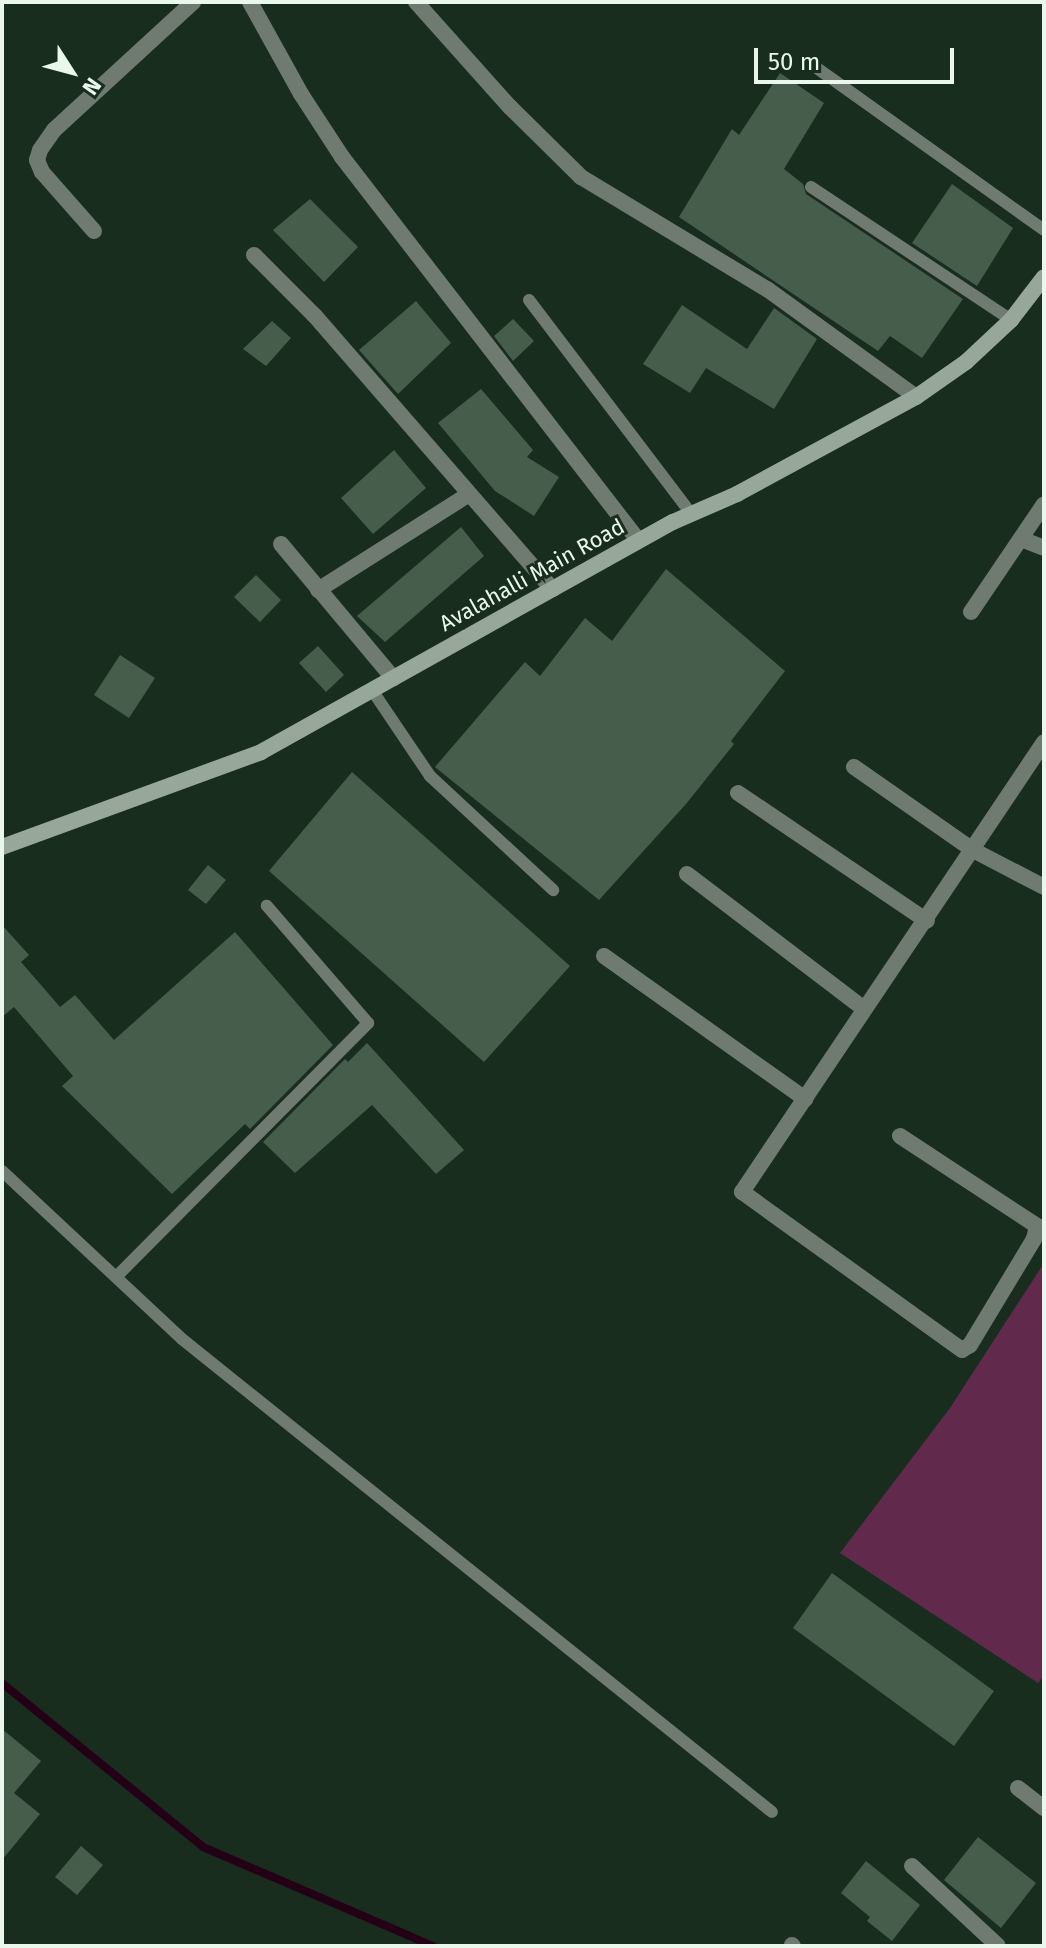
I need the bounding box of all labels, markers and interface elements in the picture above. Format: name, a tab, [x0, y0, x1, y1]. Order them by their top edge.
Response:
north arrow	[32, 32, 112, 112]
scale bar	[758, 32, 958, 82]
text: 50 m	[768, 48, 820, 76]
text: N	[77, 73, 107, 100]
street label: Avalahalli Main Road	[435, 513, 629, 637]

